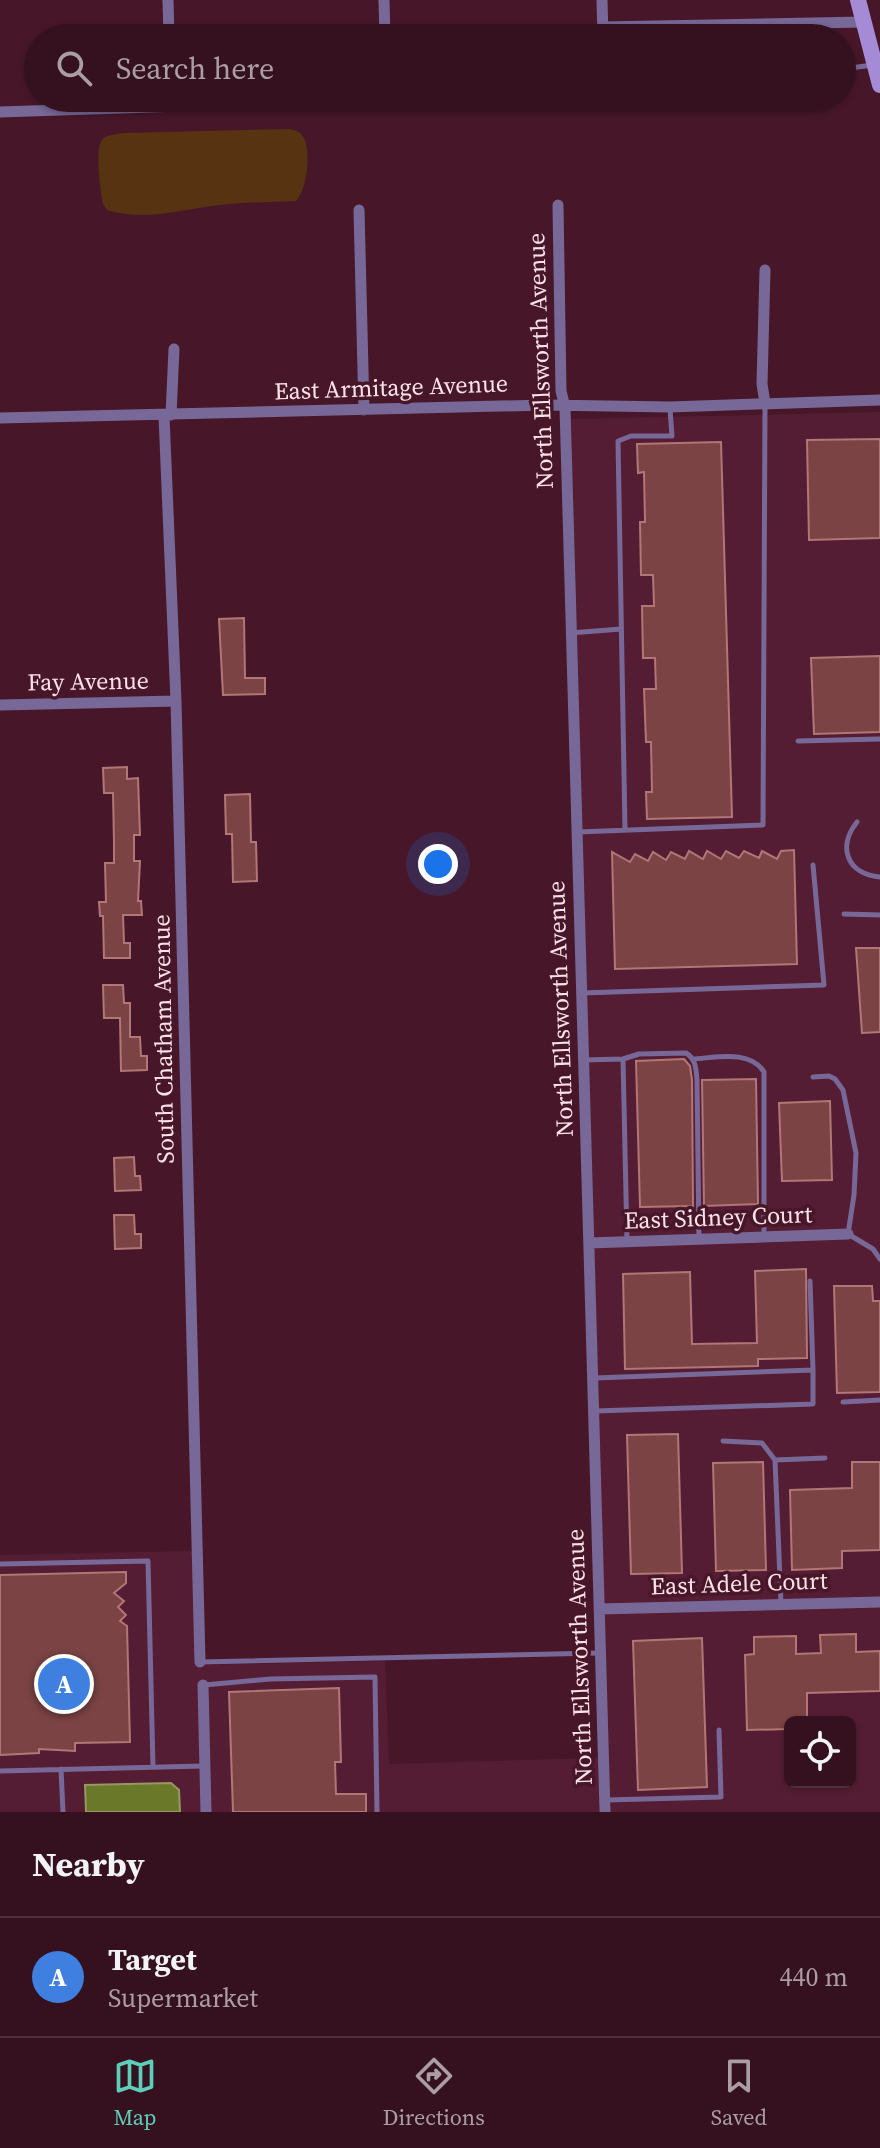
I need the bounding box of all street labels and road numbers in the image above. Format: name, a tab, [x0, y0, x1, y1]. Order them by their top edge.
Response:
street label: North Ellsworth Avenue	[519, 232, 561, 490]
street label: East Armitage Avenue	[274, 366, 508, 408]
street label: Fay Avenue	[27, 663, 149, 699]
street label: North Ellsworth Avenue	[539, 880, 581, 1138]
street label: South Chatham Avenue	[144, 914, 182, 1164]
street label: East Sidney Court	[623, 1197, 813, 1237]
street label: North Ellsworth Avenue	[558, 1528, 600, 1786]
street label: East Adele Court	[650, 1563, 828, 1603]

